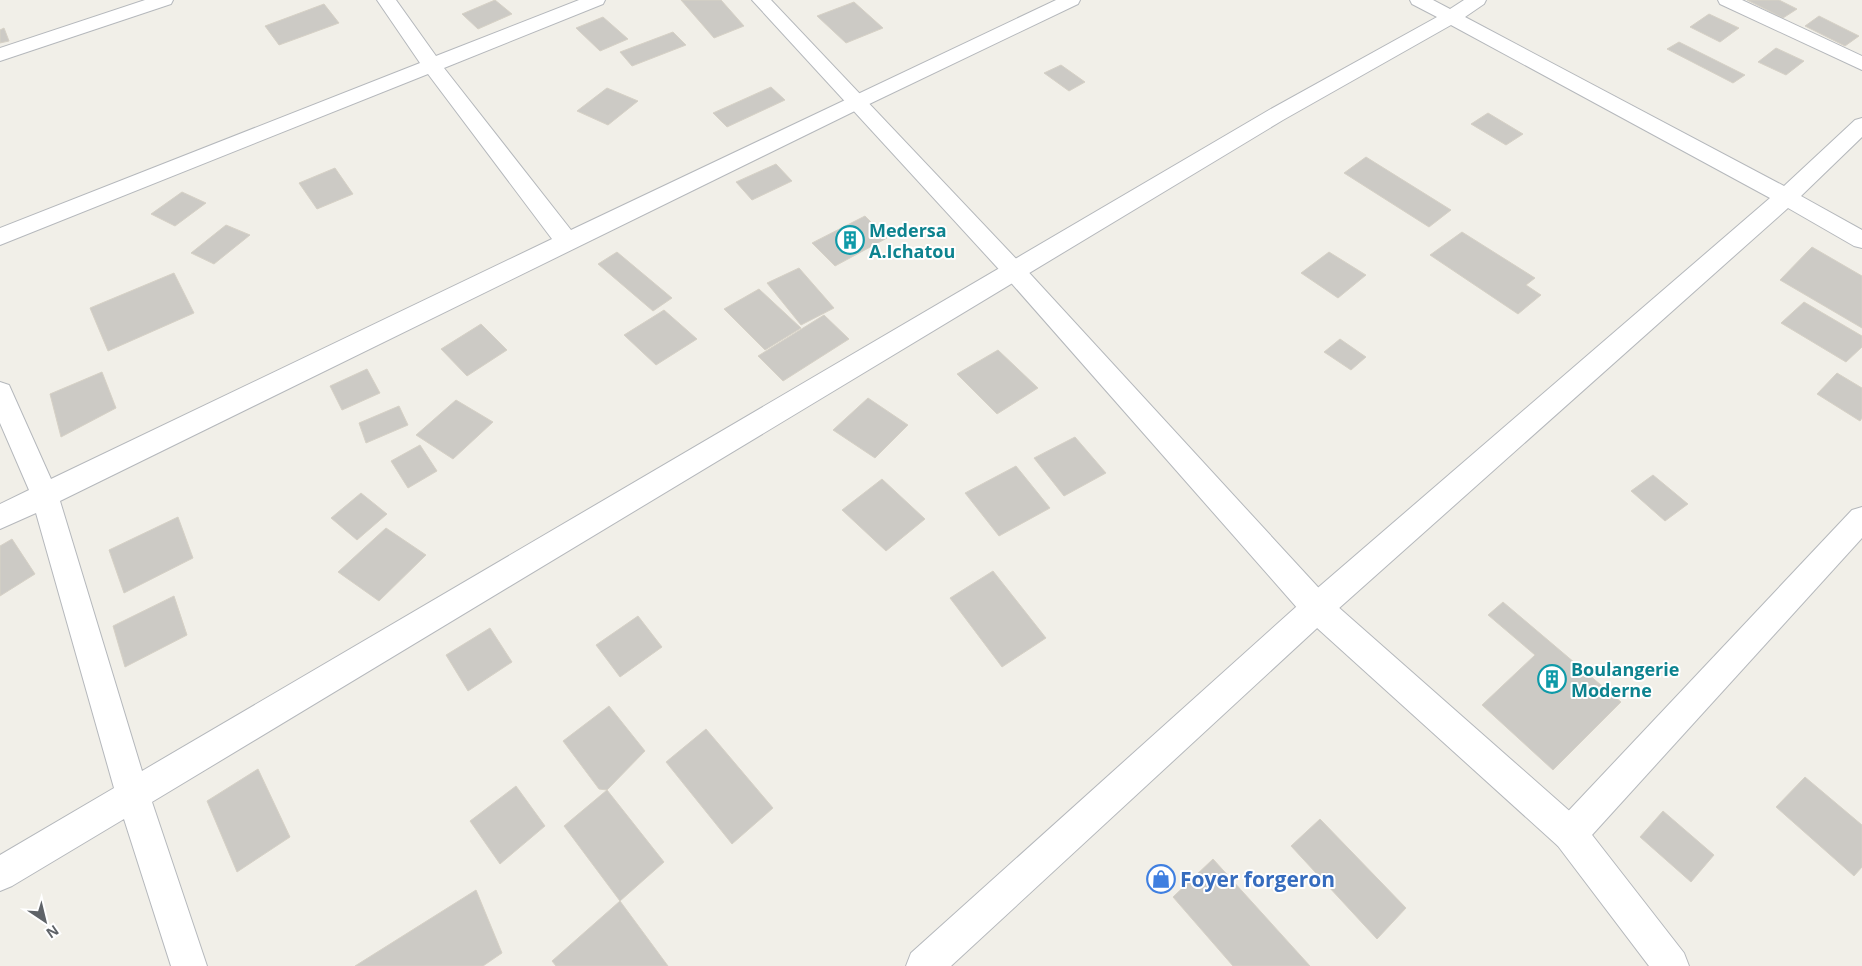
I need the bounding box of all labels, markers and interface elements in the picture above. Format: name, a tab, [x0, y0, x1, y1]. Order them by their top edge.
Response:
place label: Medersa A.Ichatou	[869, 218, 955, 263]
building icon: Medersa A.Ichatou	[835, 225, 865, 255]
place label: Boulangerie Moderne	[1571, 657, 1679, 702]
building icon: Boulangerie Moderne	[1537, 664, 1567, 694]
shop icon: Foyer forgeron	[1146, 864, 1176, 894]
place label: Foyer forgeron	[1180, 865, 1335, 893]
north arrow	[20, 896, 70, 946]
text: N	[43, 921, 63, 943]

